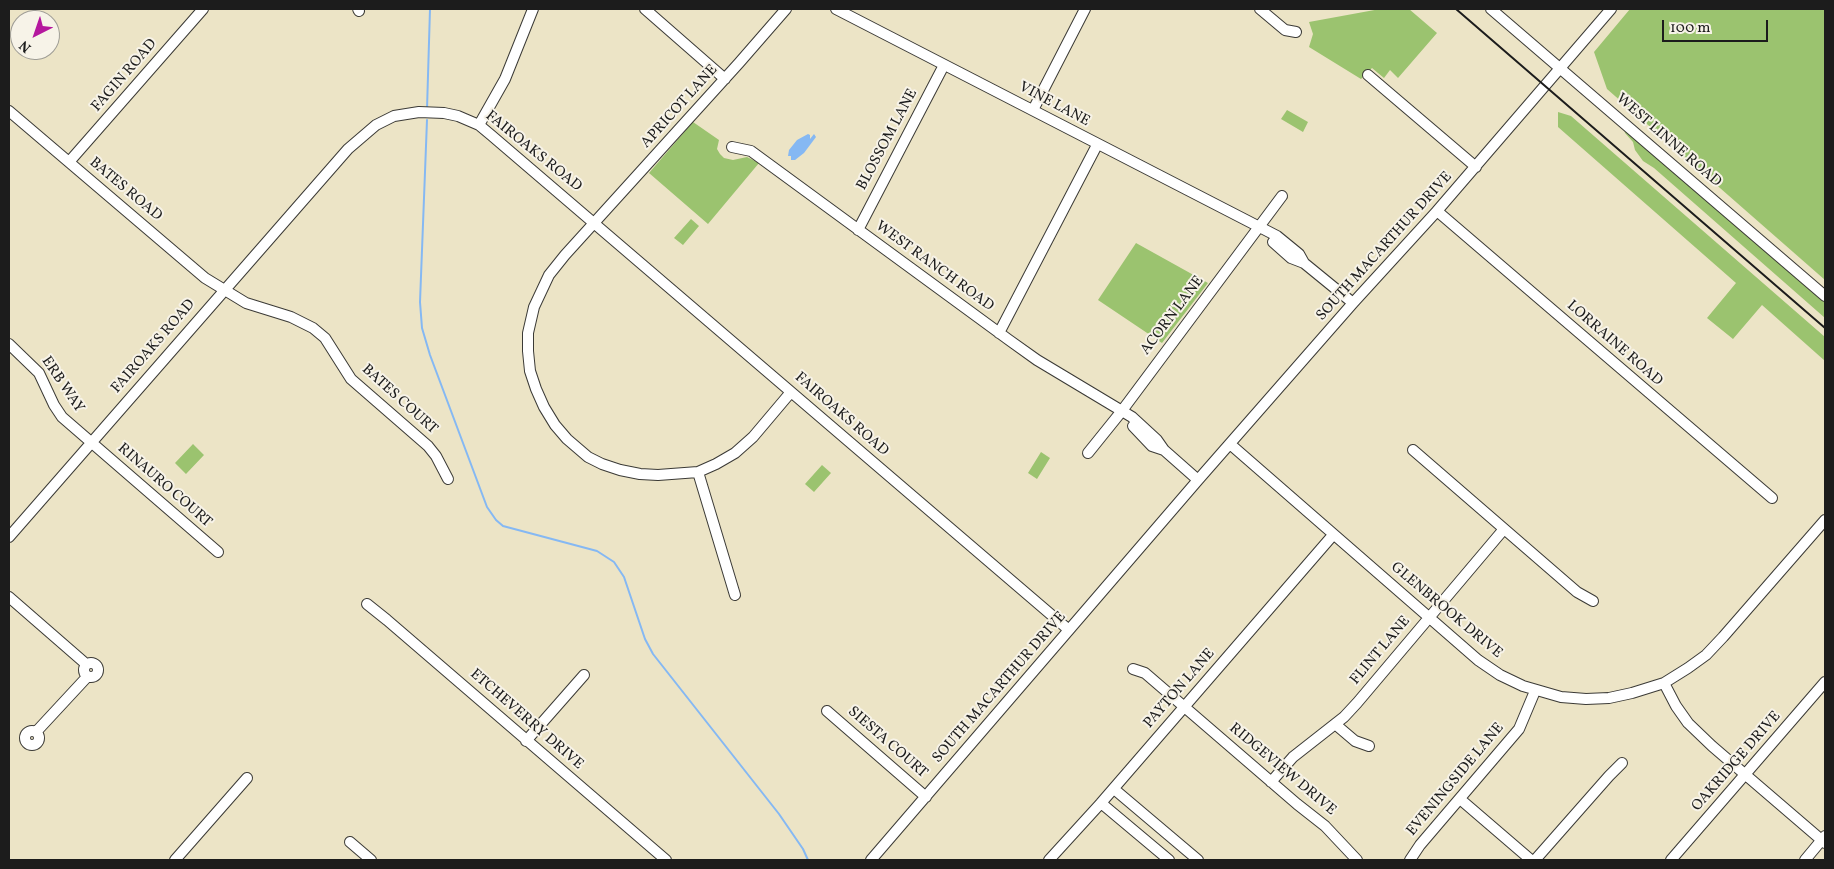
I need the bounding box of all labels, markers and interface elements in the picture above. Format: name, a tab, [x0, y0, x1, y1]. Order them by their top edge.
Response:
north arrow	[10, 10, 60, 60]
scale bar	[1664, 10, 1770, 42]
text: 100 m	[1670, 18, 1710, 39]
text: N	[15, 35, 36, 56]
street label: FAGIN ROAD	[88, 36, 162, 116]
street label: APRICOT LANE	[638, 62, 722, 152]
street label: VINE LANE	[1015, 79, 1093, 131]
street label: BLOSSOM LANE	[854, 86, 922, 194]
street label: WEST LINNE ROAD	[1612, 90, 1724, 192]
street label: FAIROAKS ROAD	[481, 108, 585, 196]
street label: BATES ROAD	[85, 154, 165, 226]
street label: SOUTH MACARTHUR DRIVE	[1313, 169, 1457, 325]
street label: WEST RANCH ROAD	[871, 218, 997, 316]
street label: ACORN LANE	[1137, 273, 1209, 359]
street label: FAIROAKS ROAD	[108, 296, 200, 398]
street label: LORRAINE ROAD	[1562, 297, 1666, 391]
street label: ERB WAY	[37, 353, 87, 417]
street label: BATES COURT	[357, 361, 441, 439]
street label: FAIROAKS ROAD	[790, 369, 892, 461]
street label: RINAURO COURT	[113, 440, 215, 532]
street label: GLENBROOK DRIVE	[1387, 559, 1505, 663]
street label: SOUTH MACARTHUR DRIVE	[929, 609, 1071, 767]
street label: FLINT LANE	[1347, 613, 1415, 689]
street label: PAYTON LANE	[1141, 646, 1219, 732]
street label: ETCHEVERRY DRIVE	[466, 666, 586, 774]
street label: SIESTA COURT	[843, 703, 931, 783]
street label: OAKRIDGE DRIVE	[1689, 708, 1785, 816]
street label: RIDGEVIEW DRIVE	[1225, 720, 1339, 820]
street label: EVENINGSIDE LANE	[1403, 720, 1509, 840]

